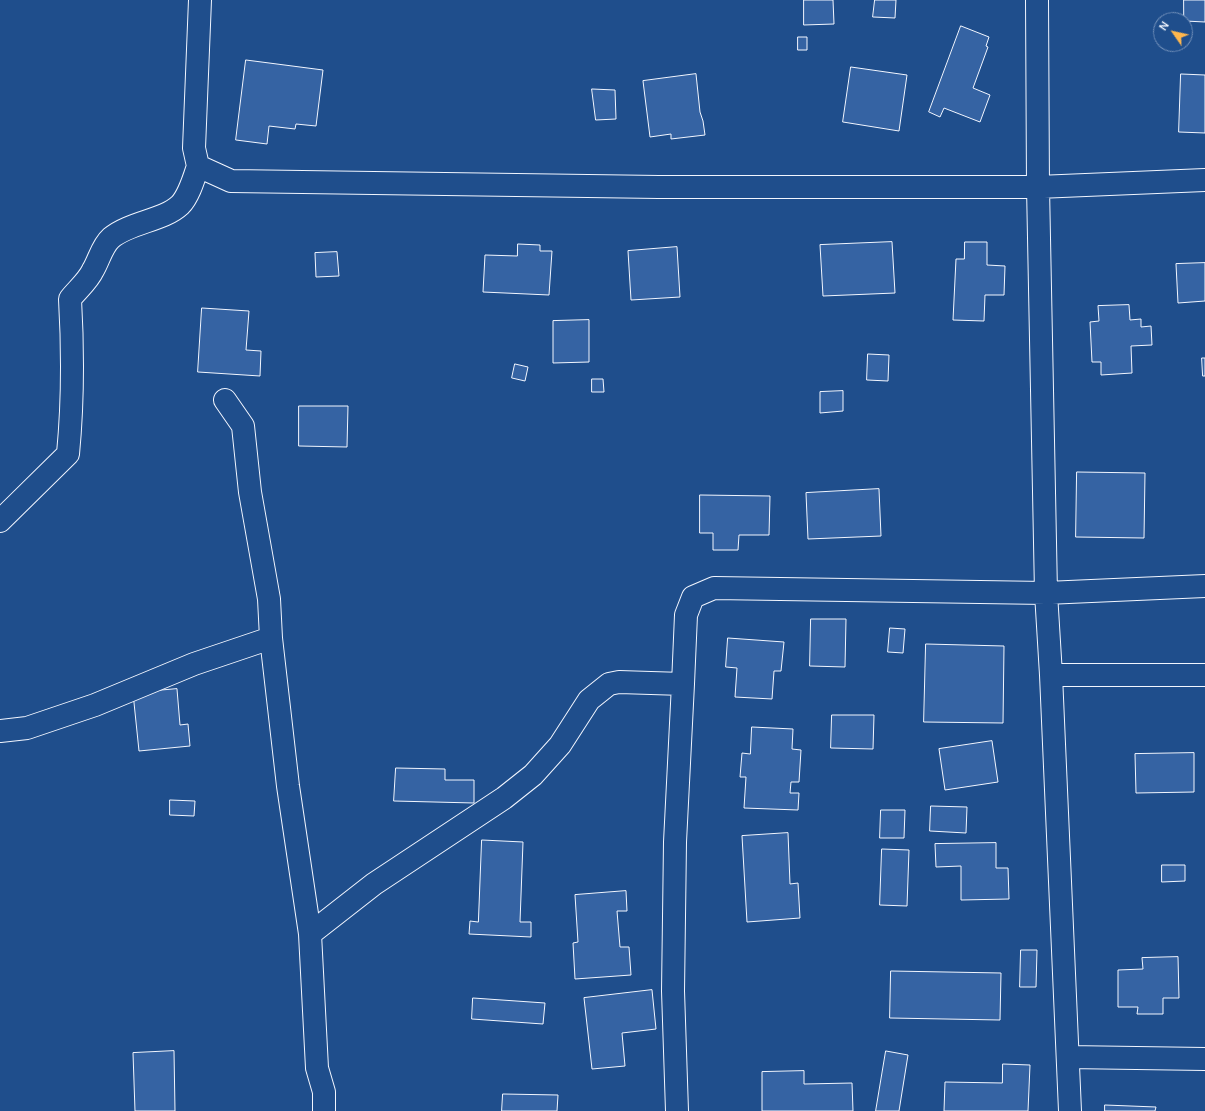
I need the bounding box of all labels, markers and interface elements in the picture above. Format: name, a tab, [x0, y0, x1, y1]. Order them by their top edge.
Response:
north arrow	[1153, 12, 1193, 52]
text: N	[1155, 18, 1172, 33]

